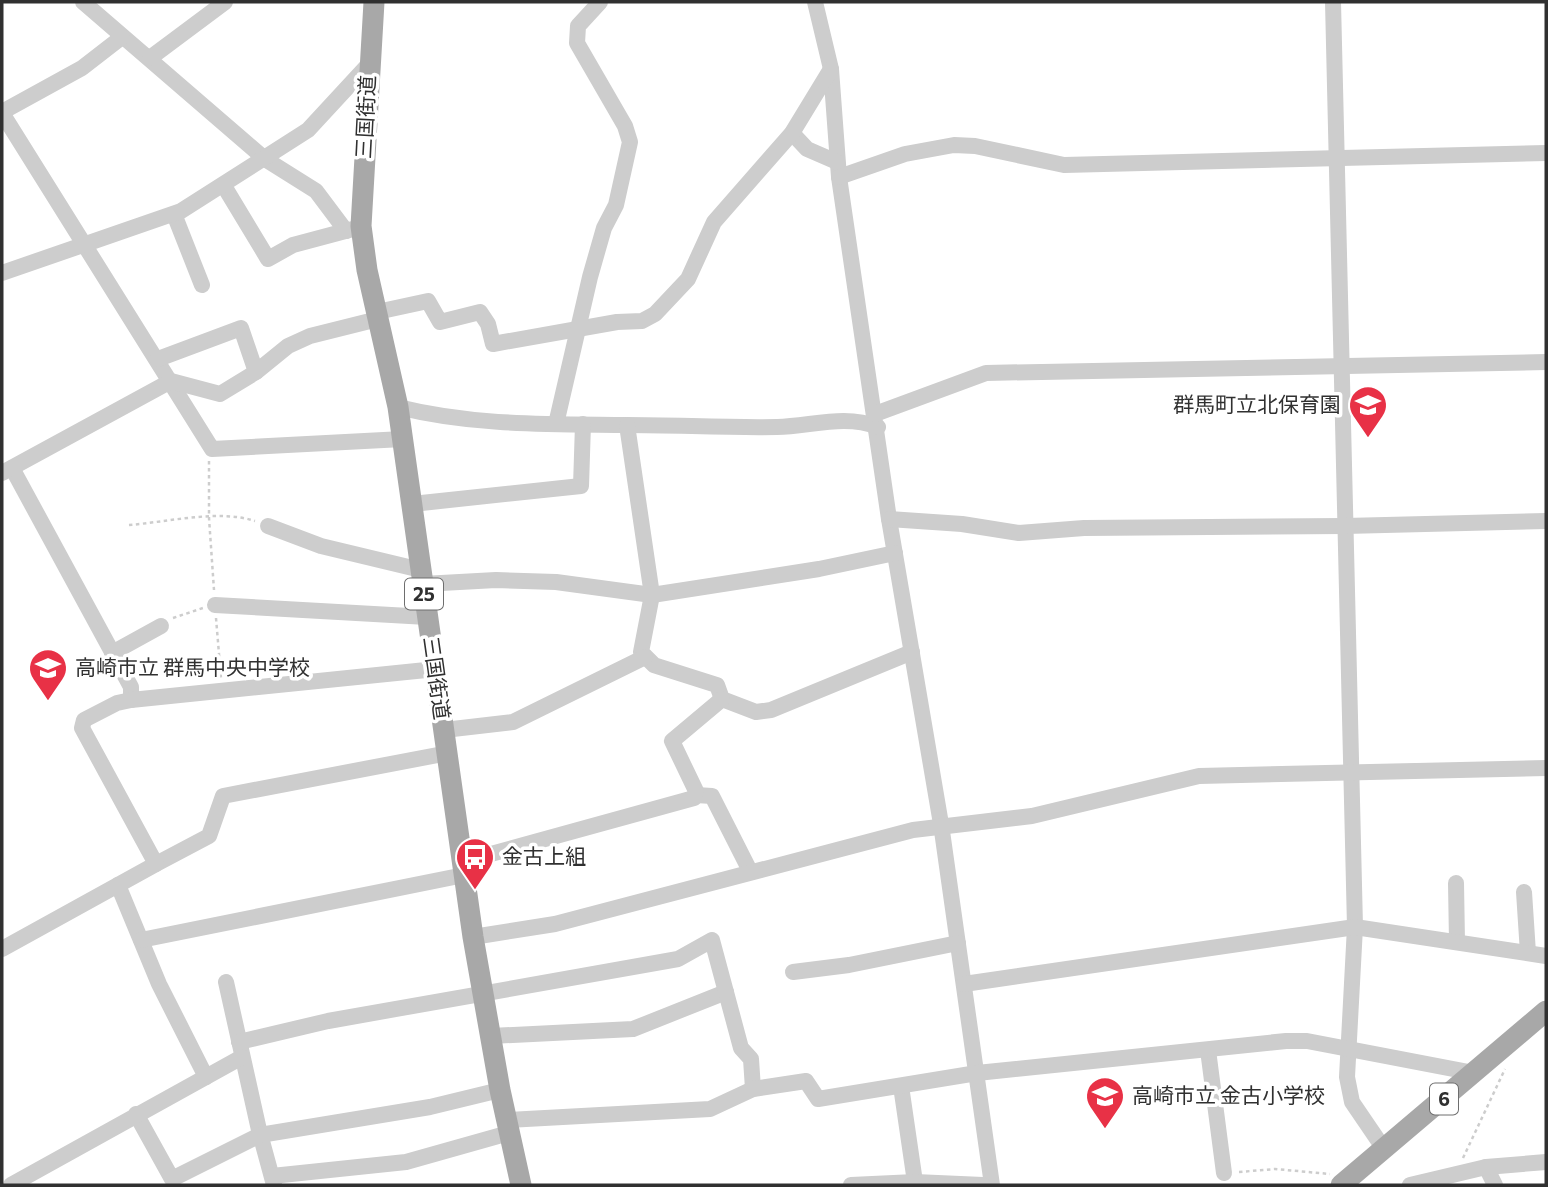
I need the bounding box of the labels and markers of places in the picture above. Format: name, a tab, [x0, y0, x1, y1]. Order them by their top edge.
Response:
school or university icon: 群馬町立北保育園	[1347, 384, 1389, 439]
place label: 群馬町立北保育園	[1173, 391, 1341, 416]
school or university icon: 高崎市立 群馬中央中学校	[27, 647, 69, 702]
place label: 高崎市立 群馬中央中学校	[75, 654, 310, 679]
bus stop icon: 金古上組	[454, 836, 496, 891]
place label: 金古上組	[502, 843, 586, 868]
school or university icon: 高崎市立 金古小学校	[1084, 1075, 1126, 1130]
place label: 高崎市立 金古小学校	[1132, 1082, 1325, 1107]

